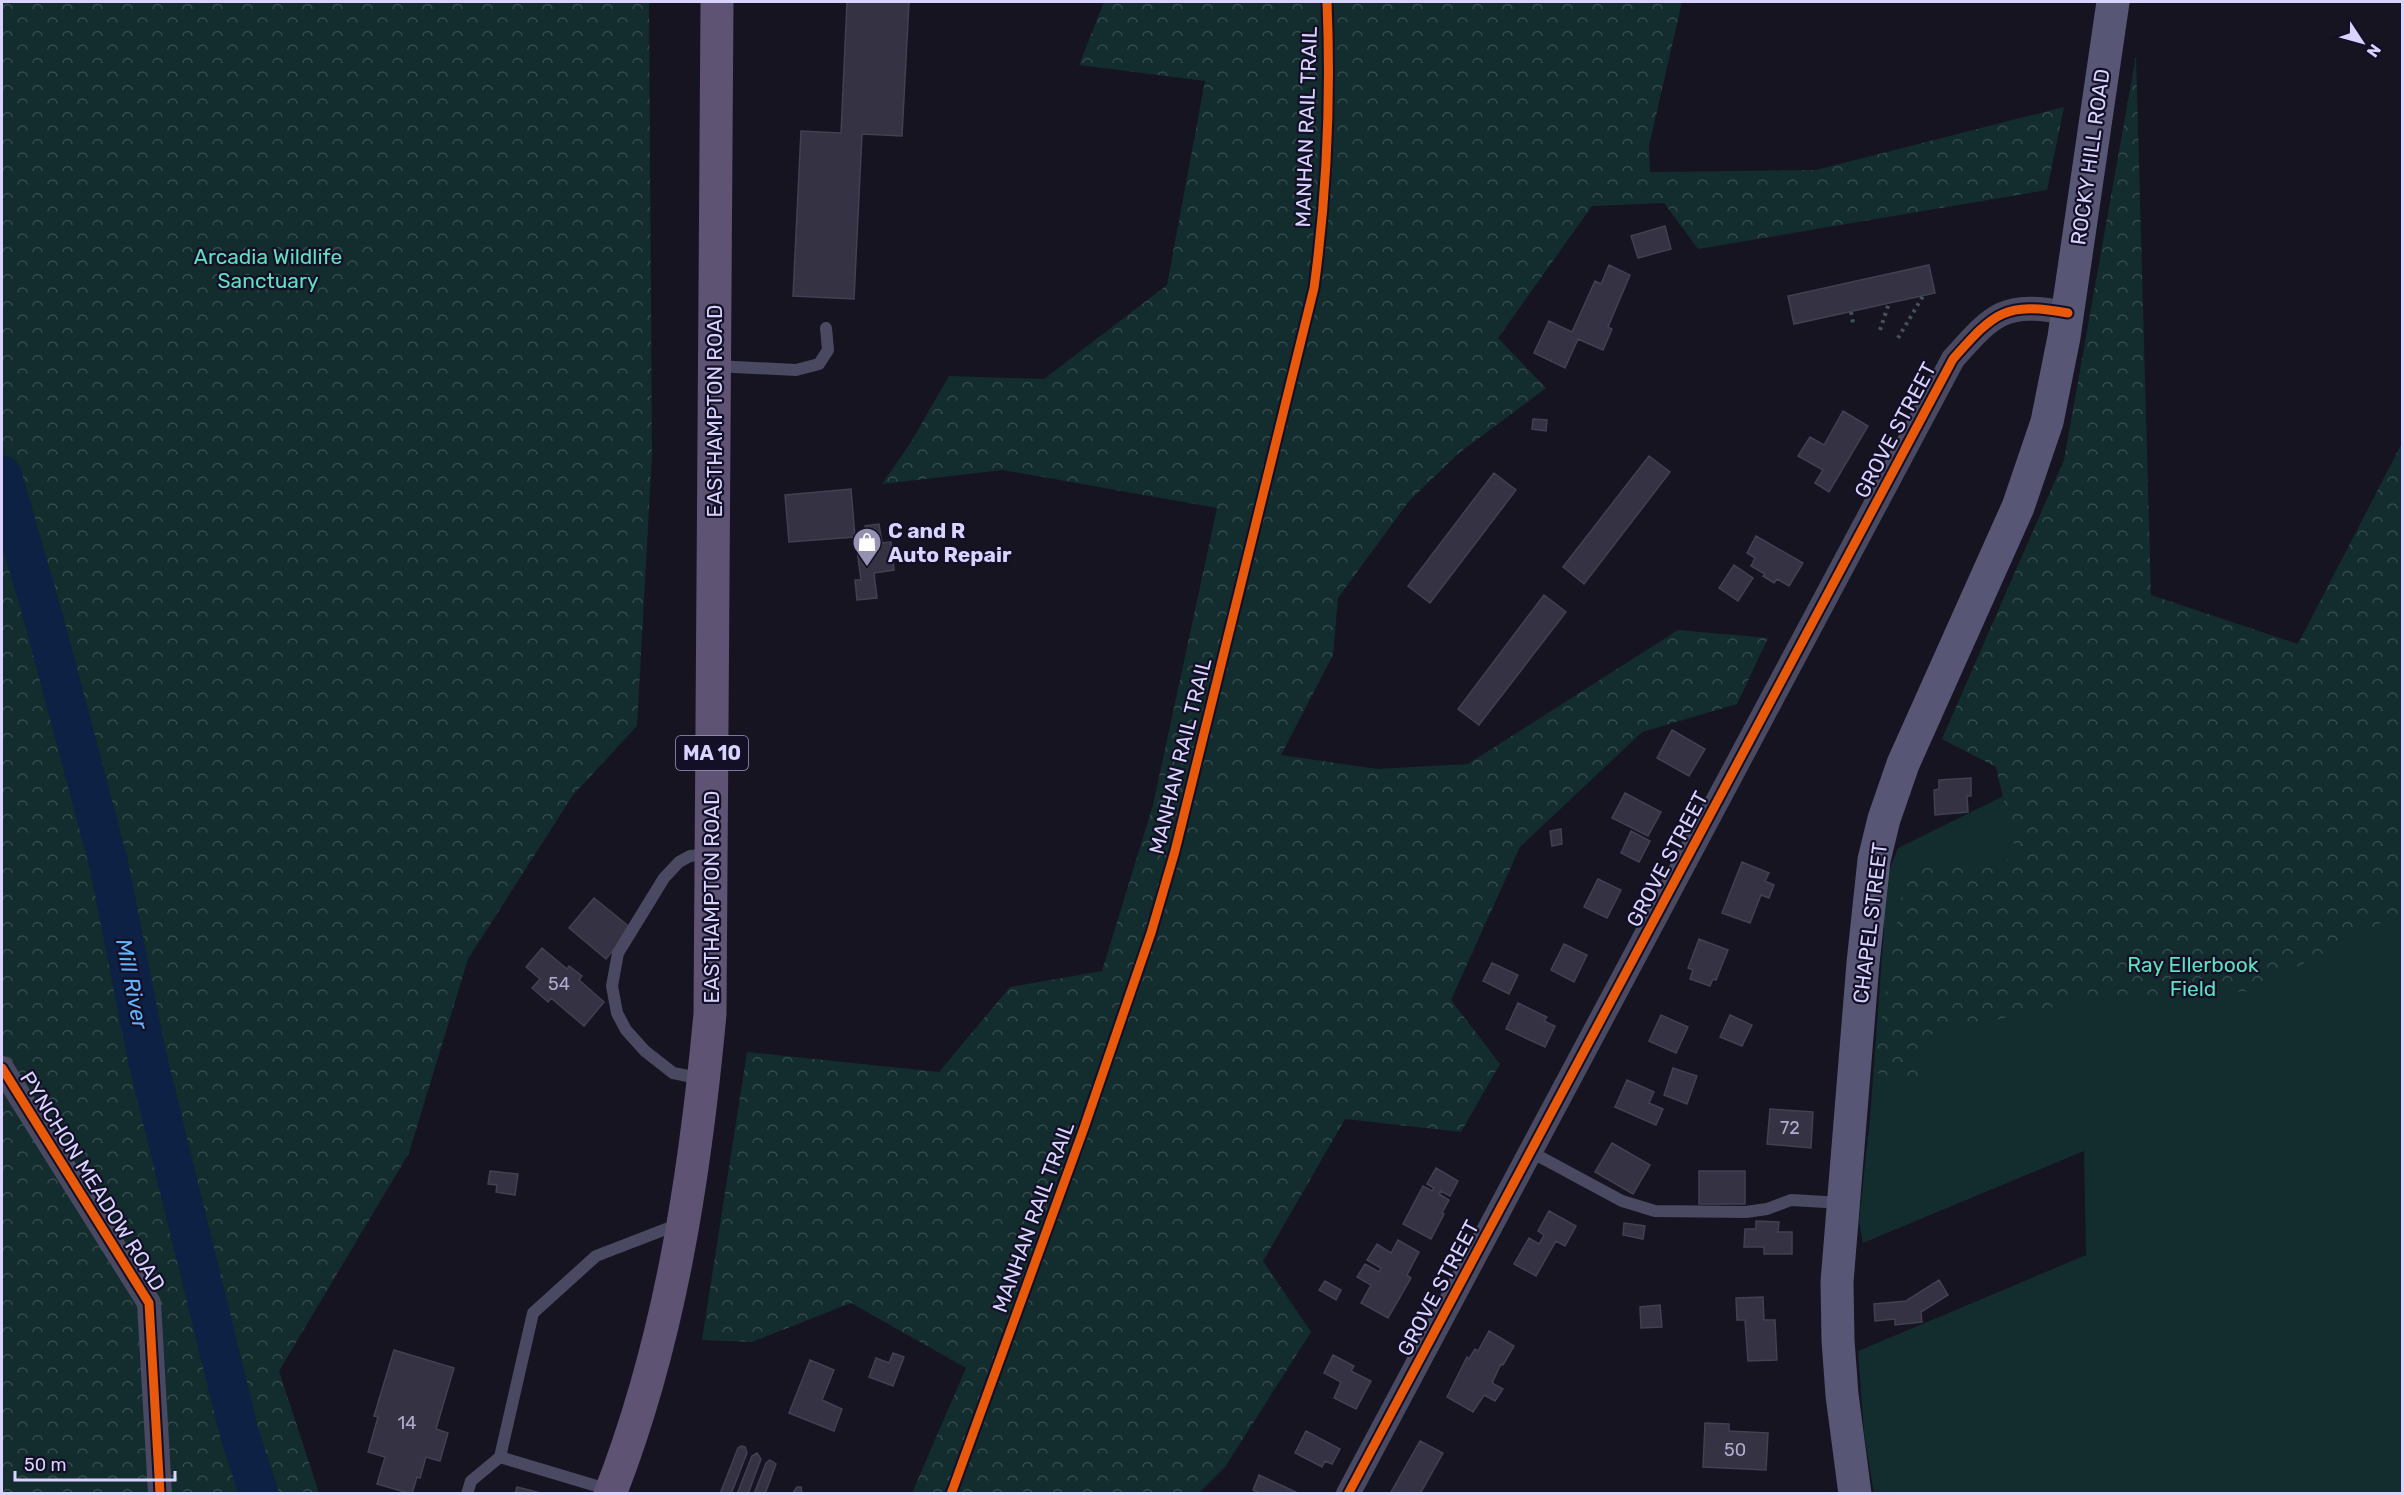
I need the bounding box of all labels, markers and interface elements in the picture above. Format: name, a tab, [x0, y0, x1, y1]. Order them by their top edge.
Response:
north arrow	[2332, 12, 2392, 72]
street label: MANHAN RAIL TRAIL	[1290, 26, 1322, 228]
text: N	[2363, 40, 2385, 61]
street label: ROCKY HILL ROAD	[2065, 67, 2115, 247]
park label: Arcadia Wildlife Sanctuary	[194, 244, 342, 293]
street label: EASTHAMPTON ROAD	[702, 305, 727, 517]
street label: GROVE STREET	[1849, 358, 1941, 502]
place label: C and R Auto Repair	[888, 518, 1012, 567]
shop icon: C and R Auto Repair	[851, 526, 883, 568]
street label: MANHAN RAIL TRAIL	[1144, 655, 1217, 857]
road number: MA 10	[676, 736, 748, 770]
street label: GROVE STREET	[1621, 787, 1713, 931]
street label: EASTHAMPTON ROAD	[699, 791, 724, 1003]
street label: CHAPEL STREET	[1848, 841, 1892, 1005]
water label: Mill River	[110, 937, 154, 1033]
park label: Ray Ellerbook Field	[2127, 952, 2259, 1001]
house number: 54	[548, 973, 570, 995]
street label: PYNCHON MEADOW ROAD	[15, 1067, 171, 1295]
house number: 72	[1780, 1117, 1800, 1139]
street label: MANHAN RAIL TRAIL	[987, 1118, 1079, 1316]
street label: GROVE STREET	[1392, 1216, 1484, 1360]
house number: 14	[398, 1412, 416, 1434]
house number: 50	[1724, 1439, 1746, 1461]
scale bar	[15, 1444, 176, 1482]
text: 50 m	[24, 1454, 67, 1476]

